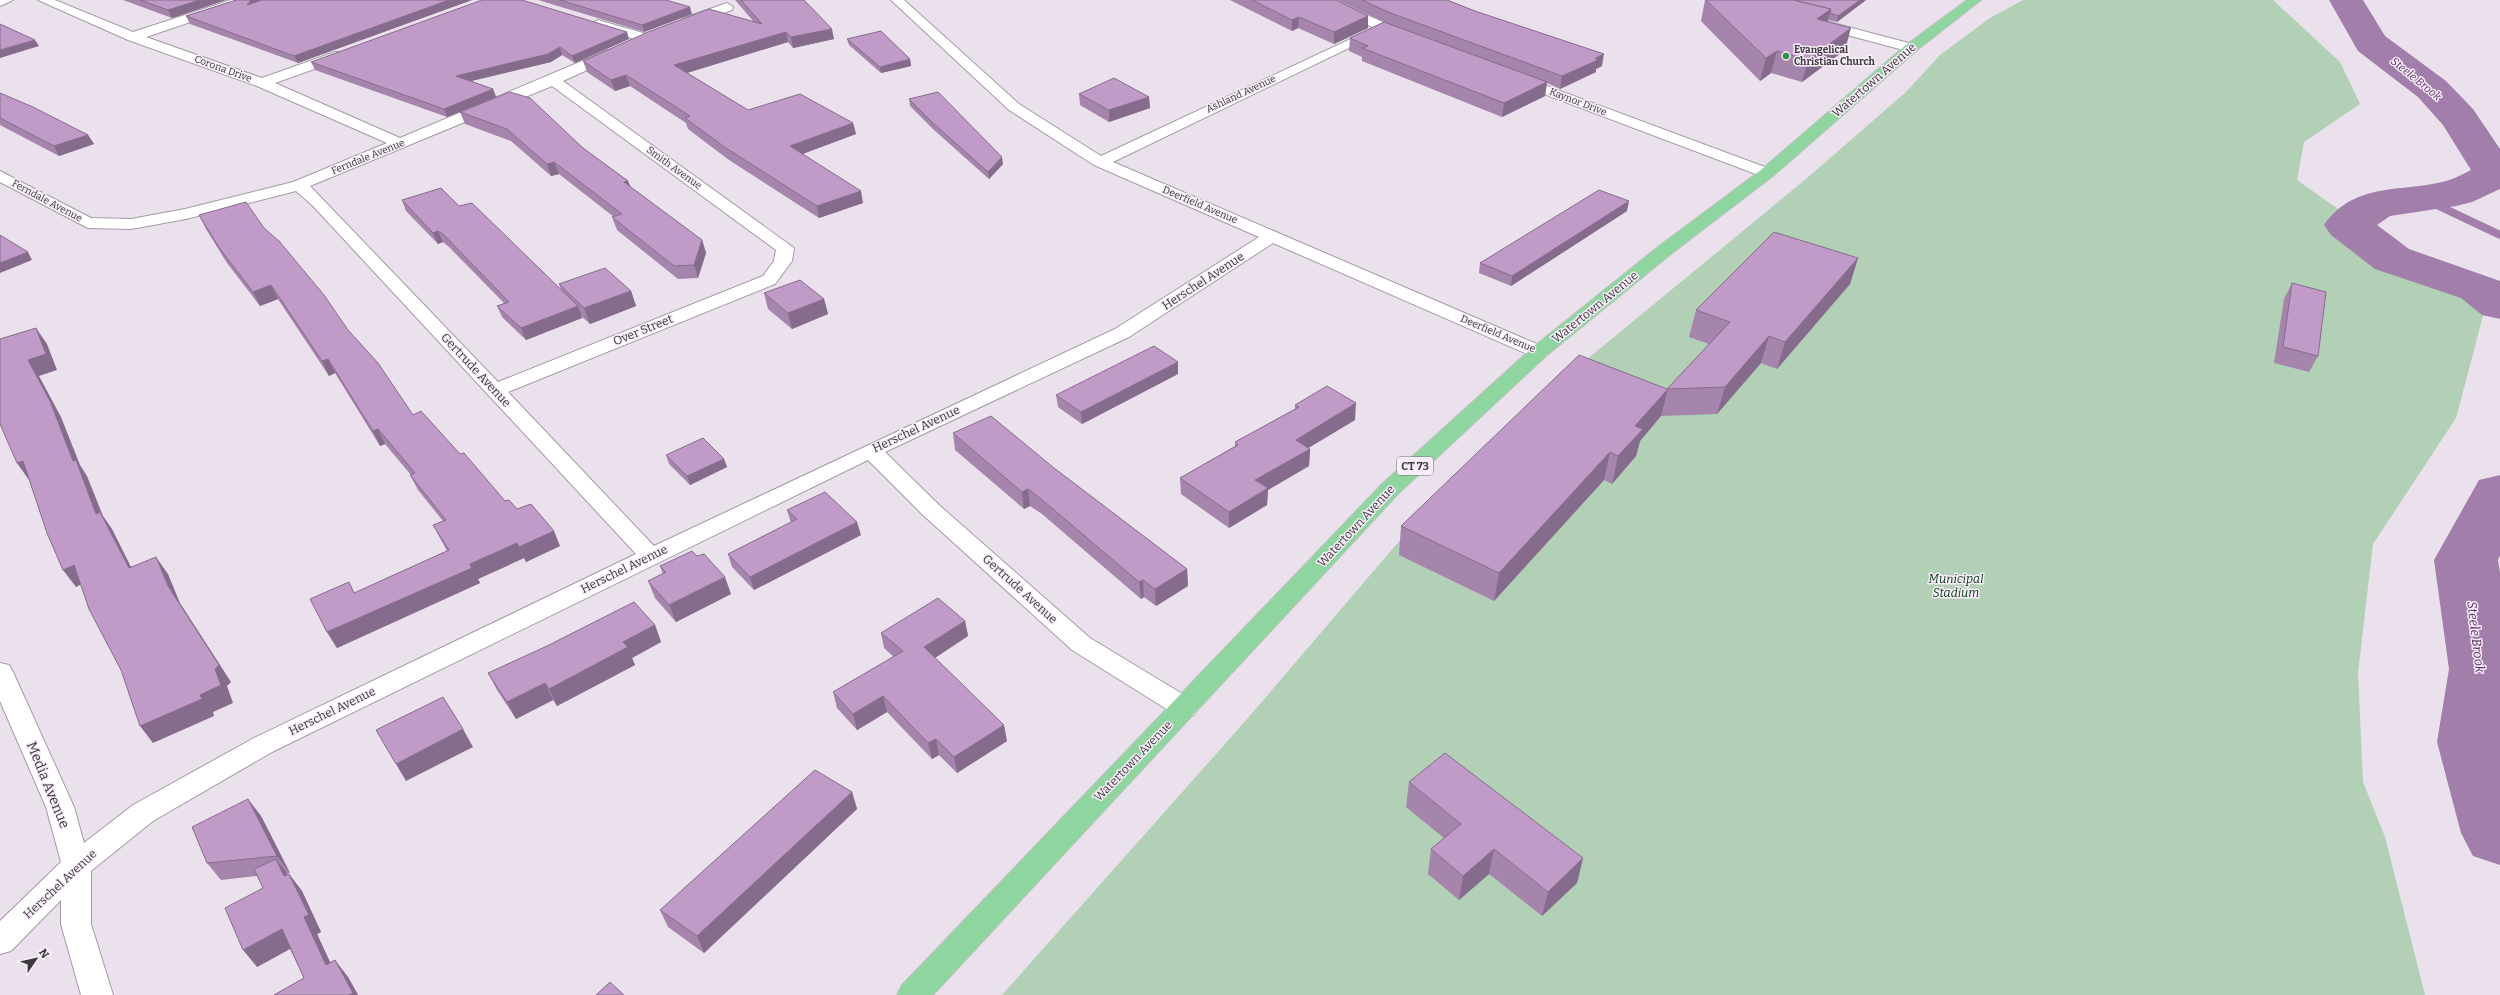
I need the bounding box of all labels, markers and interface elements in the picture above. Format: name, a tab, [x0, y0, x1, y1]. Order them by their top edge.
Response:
street label: Watertown Avenue	[1829, 40, 1919, 120]
place label: Evangelical Christian Church	[1794, 44, 1876, 68]
marker: Evangelical Christian Church	[1781, 51, 1791, 61]
street label: Corona Drive	[193, 53, 253, 85]
water label: Steele Brook	[2388, 55, 2445, 104]
street label: Ashland Avenue	[1204, 73, 1278, 115]
street label: Kaynor Drive	[1548, 86, 1608, 118]
street label: Ferndale Avenue	[330, 137, 406, 177]
street label: Smith Avenue	[644, 144, 704, 192]
street label: Ferndale Avenue	[10, 177, 84, 225]
street label: Deerfield Avenue	[1161, 184, 1239, 226]
street label: Herschel Avenue	[1159, 249, 1247, 313]
street label: Watertown Avenue	[1549, 268, 1641, 346]
street label: Over Street	[611, 311, 675, 348]
street label: Deerfield Avenue	[1459, 313, 1537, 355]
street label: Gertrude Avenue	[438, 330, 514, 410]
street label: Herschel Avenue	[870, 403, 962, 455]
road number: CT 73	[1397, 457, 1433, 475]
street label: Watertown Avenue	[1315, 482, 1397, 570]
street label: Herschel Avenue	[578, 542, 670, 596]
street label: Gertrude Avenue	[980, 552, 1060, 626]
park label: Municipal Stadium	[1929, 572, 1983, 600]
water label: Steele Brook	[2464, 600, 2488, 675]
street label: Herschel Avenue	[286, 684, 378, 738]
street label: Watertown Avenue	[1091, 718, 1175, 804]
street label: Media Avenue	[23, 739, 73, 831]
street label: Herschel Avenue	[21, 847, 99, 921]
north arrow	[16, 939, 56, 979]
text: N	[36, 947, 52, 961]

